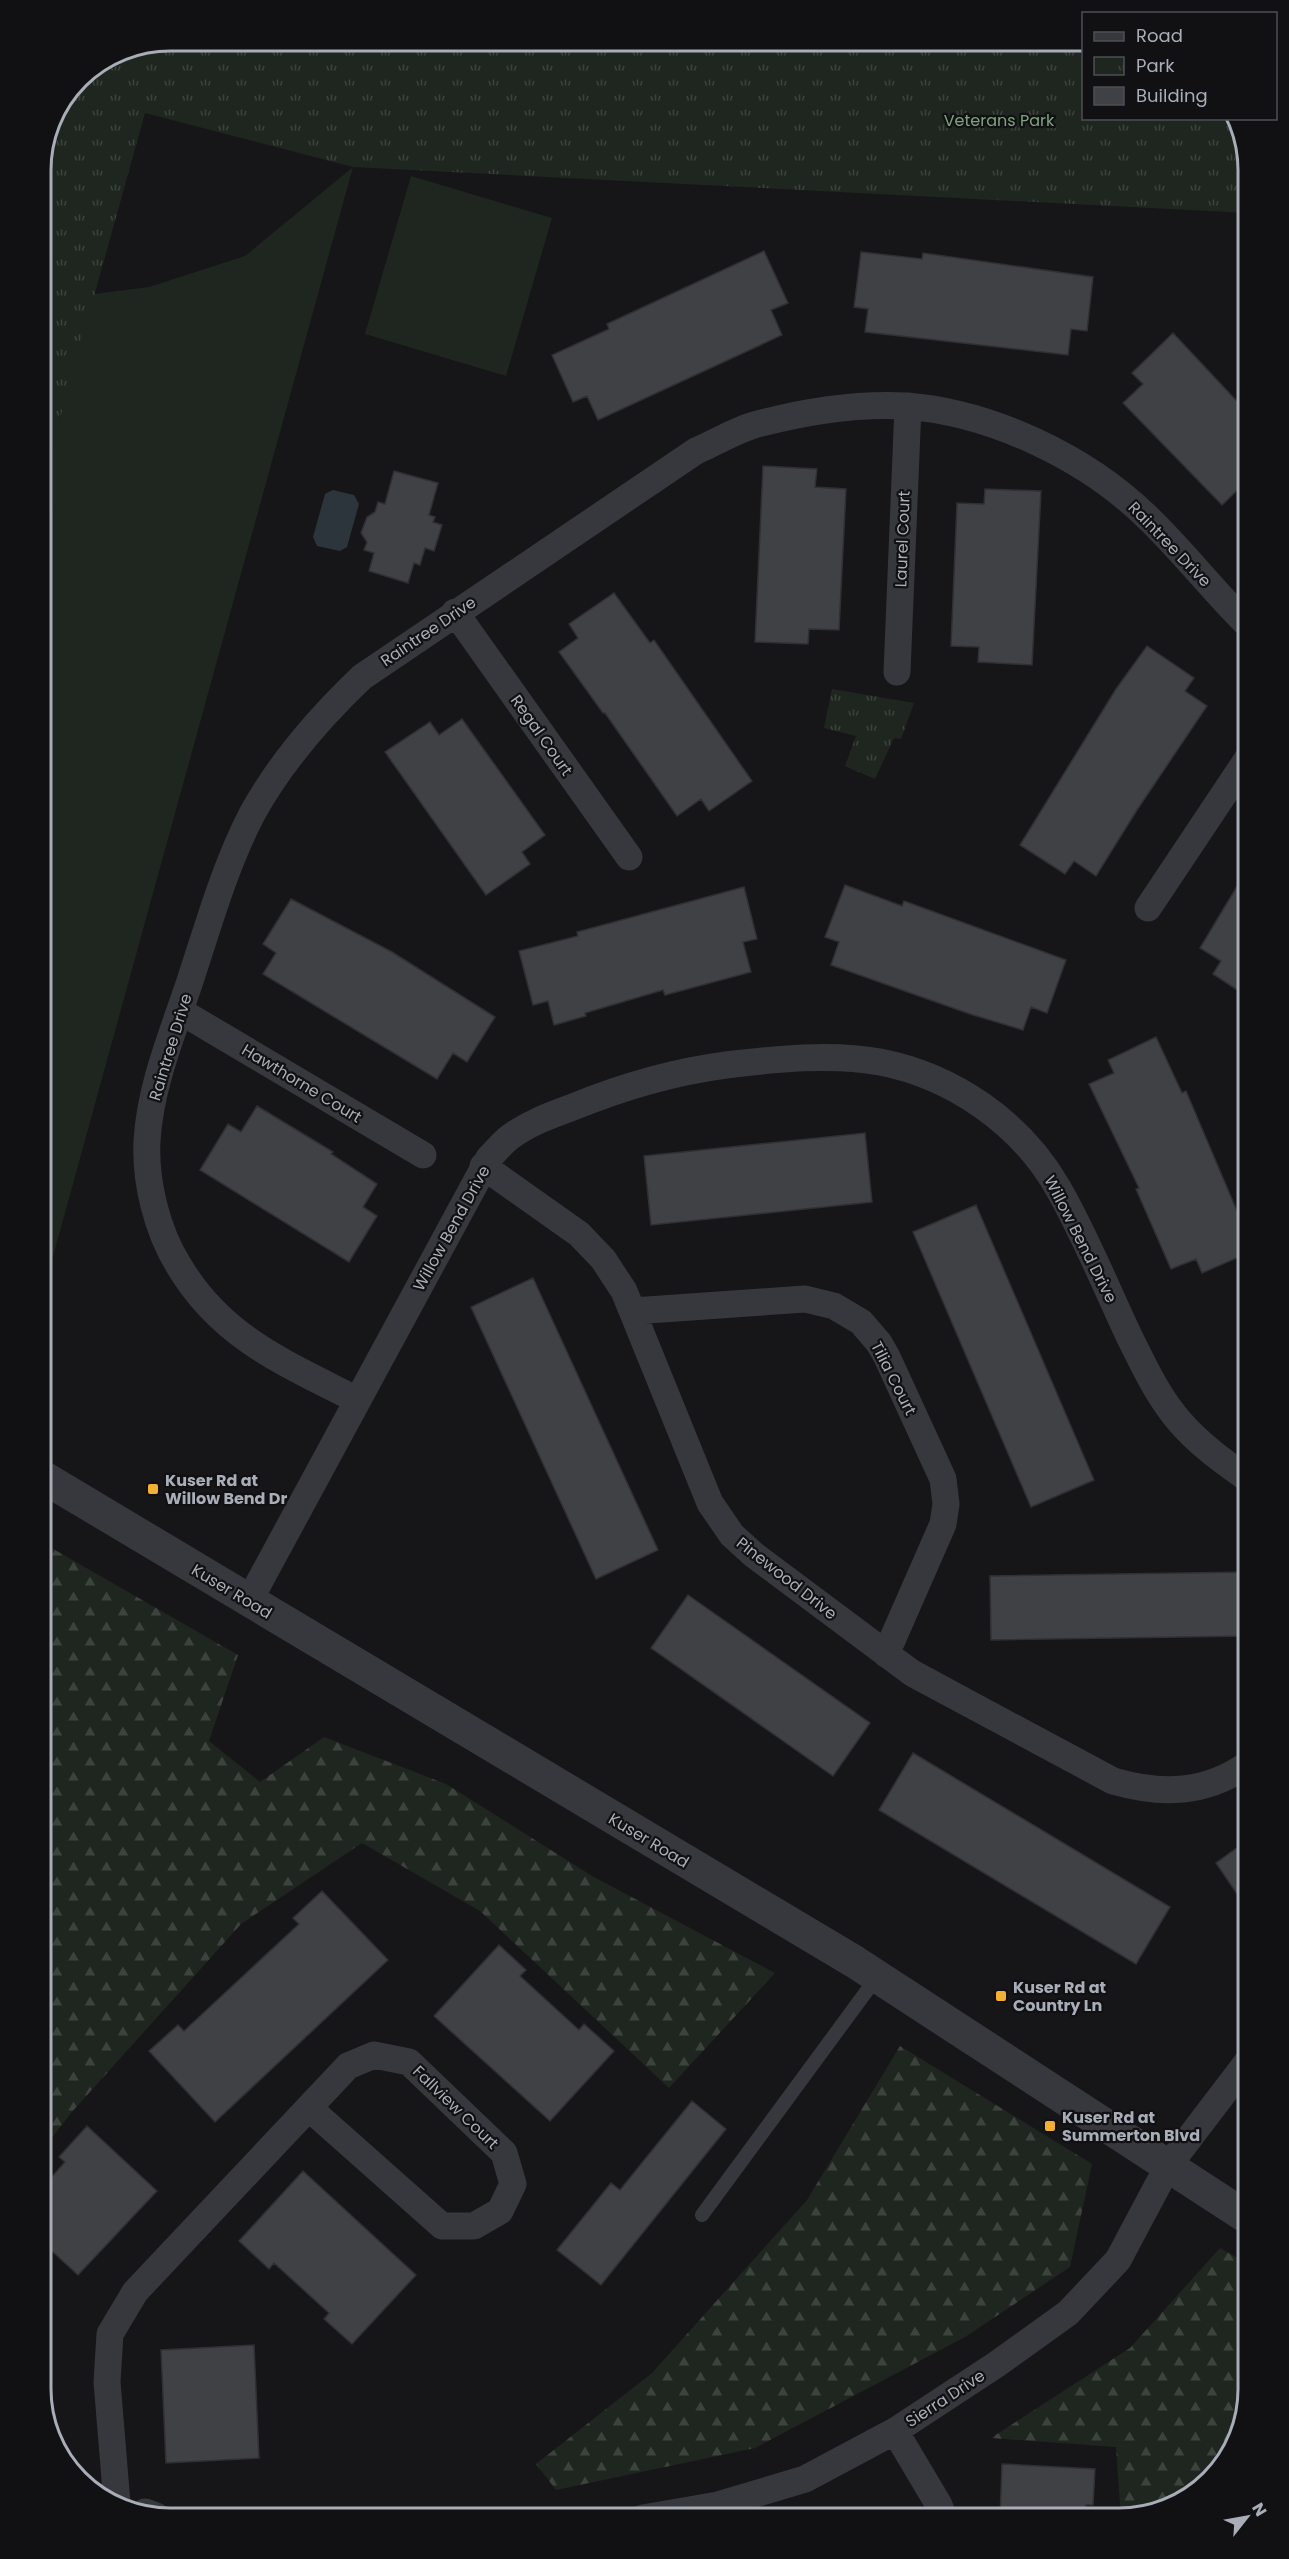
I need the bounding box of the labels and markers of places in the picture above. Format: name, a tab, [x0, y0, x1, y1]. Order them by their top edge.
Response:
place label: Kuser Rd at Willow Bend Dr	[165, 1469, 288, 1510]
marker: Kuser Rd at Willow Bend Dr	[146, 1482, 160, 1496]
place label: Kuser Rd at Country Ln	[1013, 1976, 1106, 2017]
marker: Kuser Rd at Country Ln	[994, 1989, 1008, 2003]
place label: Kuser Rd at Summerton Blvd	[1062, 2106, 1200, 2147]
marker: Kuser Rd at Summerton Blvd	[1043, 2119, 1057, 2133]

